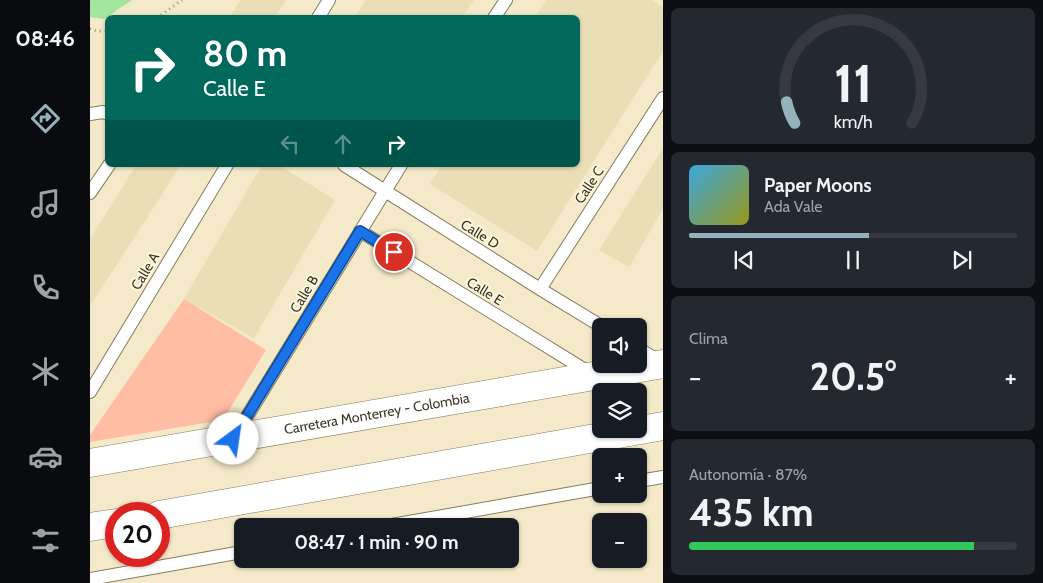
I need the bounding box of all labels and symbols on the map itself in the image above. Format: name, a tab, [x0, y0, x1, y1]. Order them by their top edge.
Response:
street label: Calle C	[570, 163, 608, 207]
street label: Calle D	[457, 215, 503, 253]
pin	[373, 231, 415, 273]
street label: Calle A	[127, 249, 163, 293]
street label: Calle B	[286, 272, 322, 316]
street label: Calle E	[463, 273, 507, 309]
street label: Carretera Monterrey - Colombia	[283, 389, 471, 438]
position arrow	[206, 412, 258, 464]
speed limit sign: 20	[105, 502, 170, 567]

